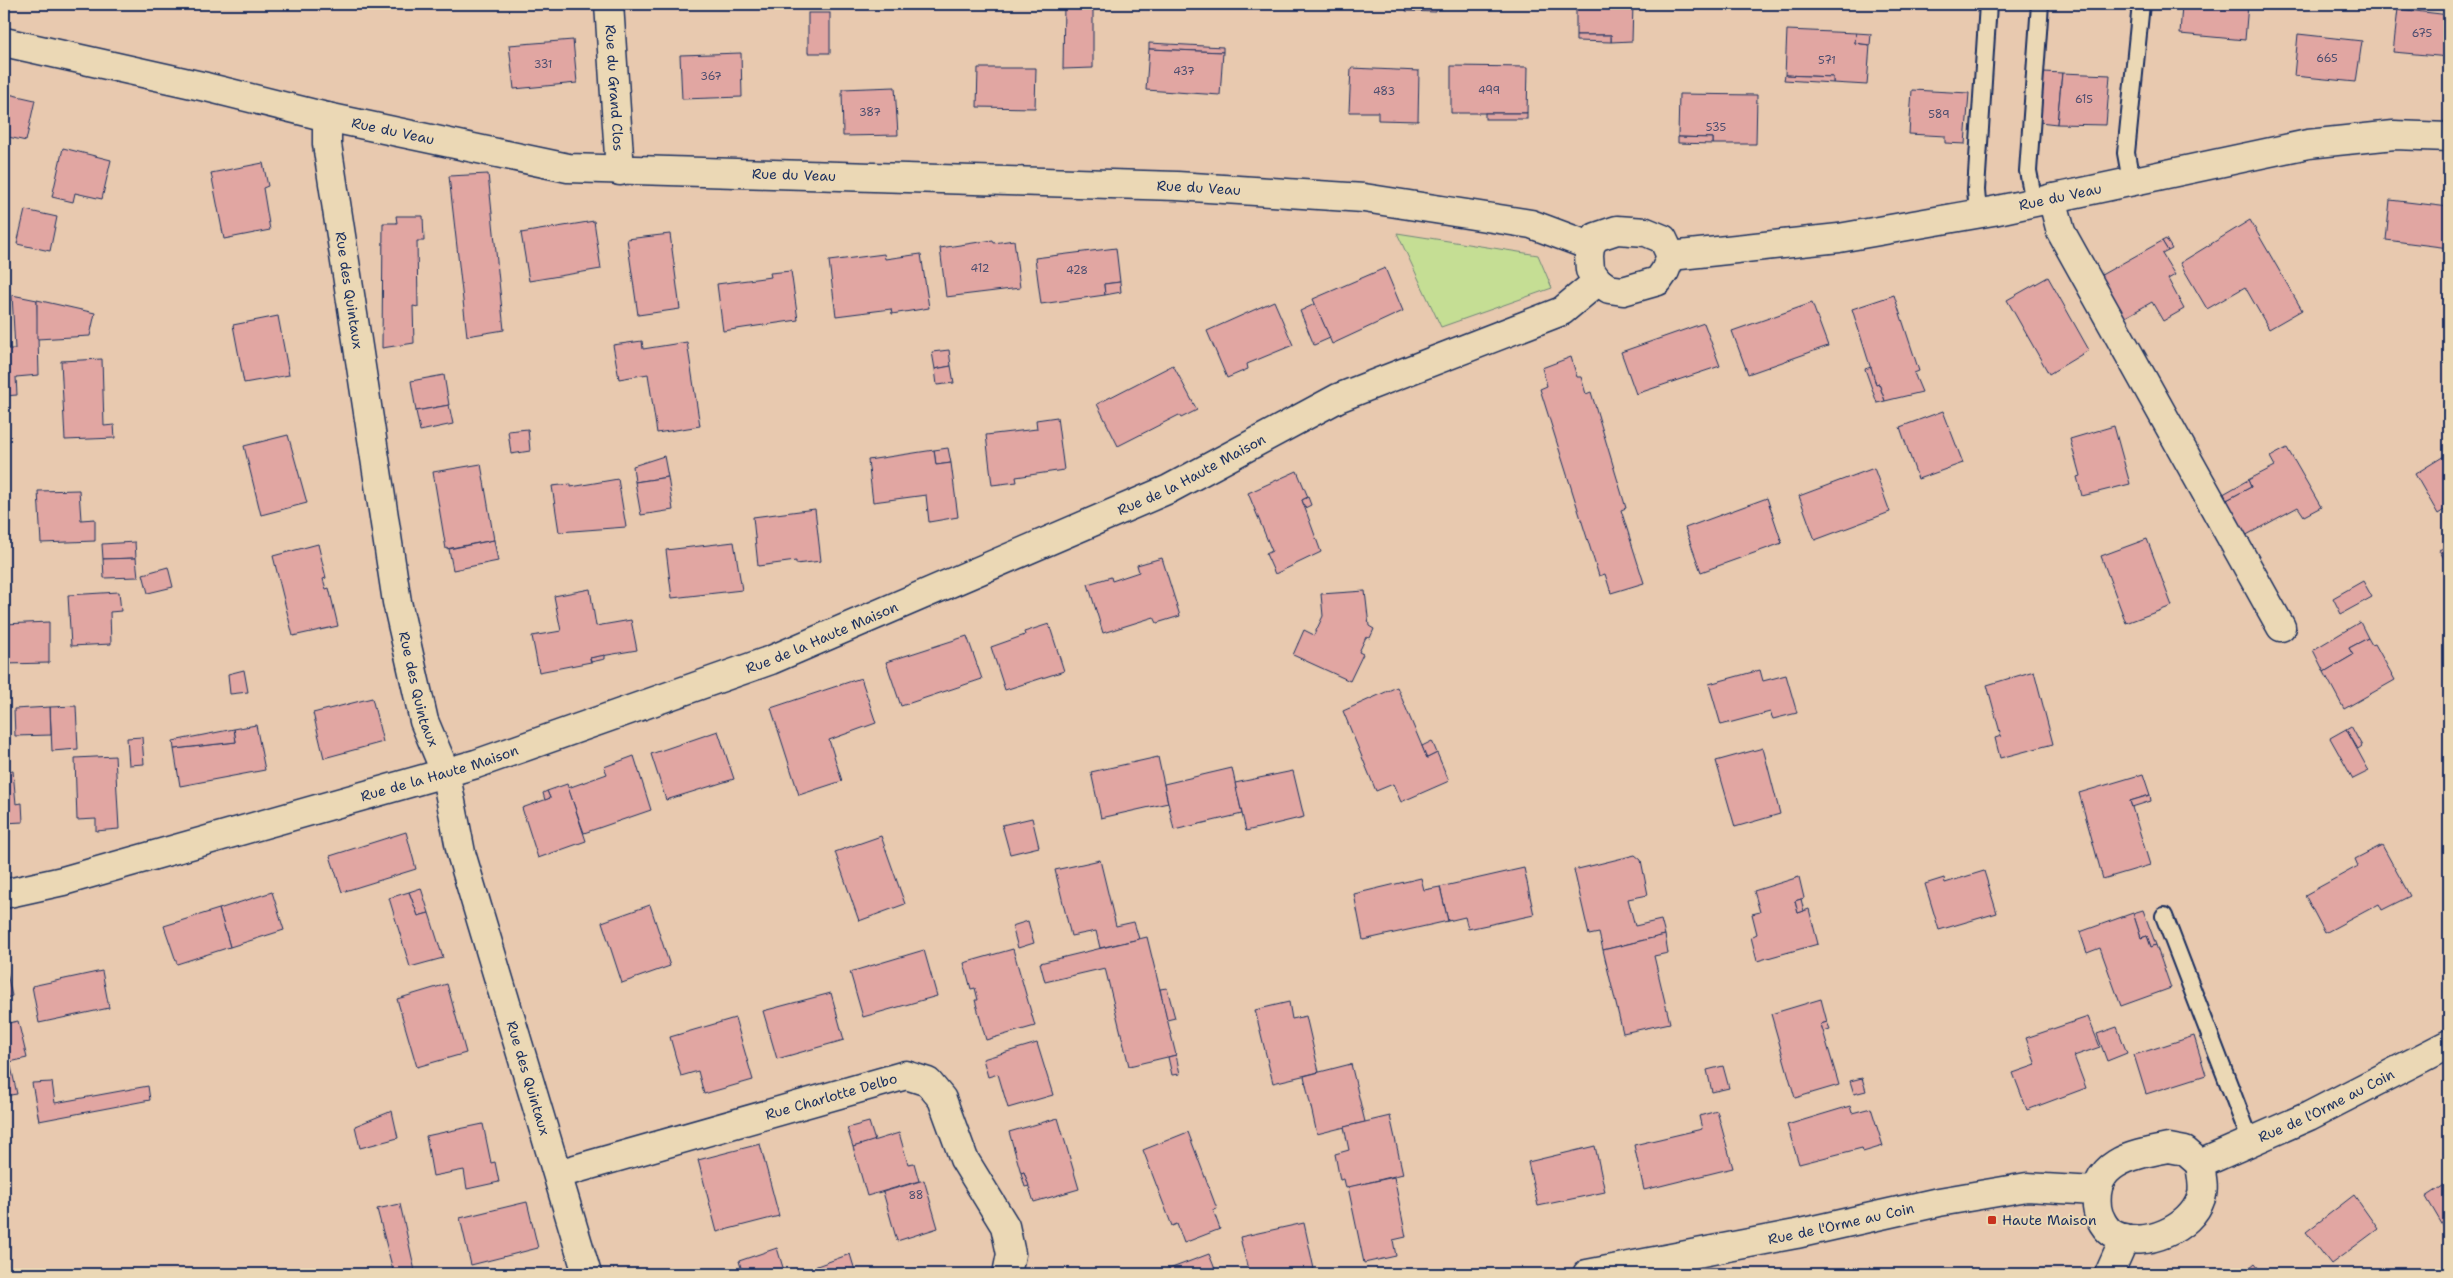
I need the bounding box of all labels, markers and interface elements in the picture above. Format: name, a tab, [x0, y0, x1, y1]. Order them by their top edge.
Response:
street label: Rue du Grand Clos	[601, 24, 628, 152]
house number: 675	[2412, 26, 2433, 41]
house number: 665	[2316, 51, 2338, 66]
house number: 571	[1818, 53, 1836, 68]
house number: 331	[534, 57, 552, 72]
house number: 437	[1173, 64, 1195, 79]
house number: 367	[700, 69, 722, 84]
house number: 499	[1478, 83, 1500, 98]
house number: 483	[1373, 84, 1395, 99]
house number: 615	[2075, 92, 2093, 107]
house number: 387	[859, 105, 881, 120]
house number: 589	[1928, 107, 1950, 122]
street label: Rue du Veau	[350, 113, 436, 148]
house number: 535	[1706, 120, 1726, 135]
street label: Rue du Veau	[752, 164, 836, 185]
street label: Rue du Veau	[1156, 176, 1241, 199]
street label: Rue du Veau	[2017, 179, 2103, 214]
street label: Rue des Quintaux	[332, 230, 367, 350]
house number: 412	[971, 261, 989, 276]
house number: 428	[1066, 263, 1088, 278]
street label: Rue de la Haute Maison	[1114, 430, 1269, 519]
street label: Rue de la Haute Maison	[743, 597, 901, 677]
street label: Rue des Quintaux	[395, 630, 443, 749]
street label: Rue de la Haute Maison	[359, 741, 521, 805]
street label: Rue des Quintaux	[503, 1019, 554, 1137]
street label: Rue de l'Orme au Coin	[2255, 1065, 2398, 1146]
street label: Rue Charlotte Delbo	[763, 1069, 899, 1124]
house number: 88	[908, 1188, 924, 1203]
street label: Rue de l'Orme au Coin	[1766, 1199, 1916, 1248]
place label: Haute Maison	[2002, 1211, 2097, 1229]
marker: Haute Maison	[1986, 1214, 1998, 1226]

